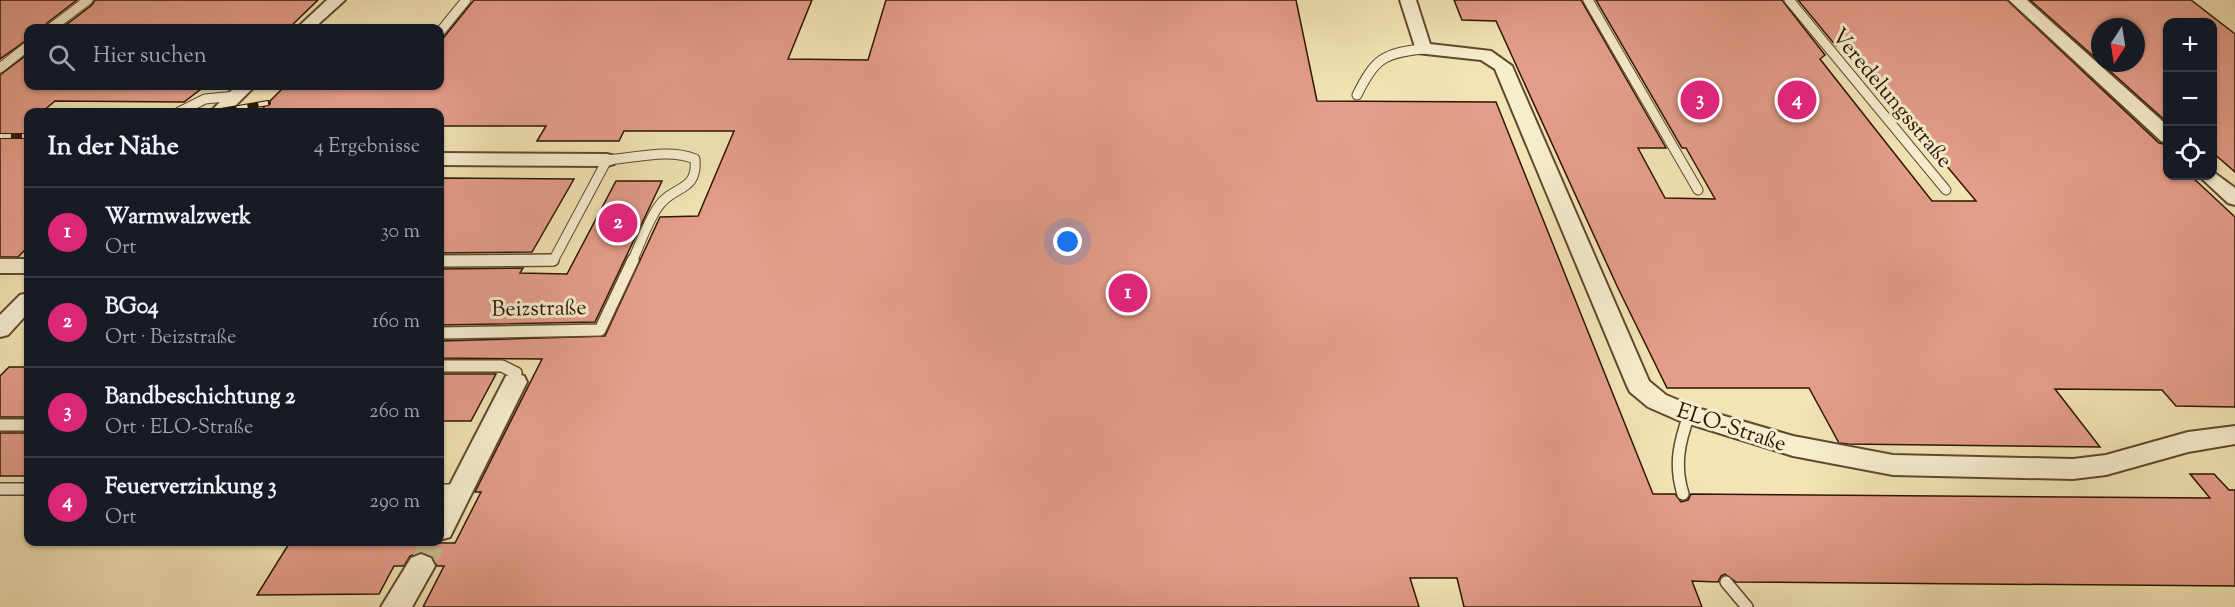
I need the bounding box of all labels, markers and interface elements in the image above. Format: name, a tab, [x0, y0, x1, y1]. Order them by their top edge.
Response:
north arrow	[2091, 18, 2145, 72]
map controls	[2163, 18, 2217, 180]
button: +	[2163, 18, 2217, 72]
street label: Veredelungsstraße	[1823, 22, 1959, 176]
search box	[24, 24, 444, 90]
icon: search	[45, 41, 78, 74]
text: Hier suchen	[93, 41, 207, 73]
button: −	[2163, 72, 2217, 126]
pin: 3	[1680, 78, 1720, 122]
pin: 4	[1778, 78, 1816, 122]
button: locate	[2163, 126, 2217, 180]
text: In der Nähe	[48, 129, 179, 166]
text: 4 Ergebnisse	[314, 133, 420, 162]
pin: 2	[598, 200, 638, 246]
text: Warmwalzwerk	[105, 202, 251, 234]
text: 1	[64, 218, 71, 247]
text: 30 m	[381, 218, 420, 247]
your location	[1053, 227, 1082, 256]
text: Ort	[105, 234, 136, 263]
pin: 1	[1108, 270, 1148, 316]
text: BG04	[105, 292, 159, 324]
street label: Beizstraße	[491, 293, 587, 327]
text: 2	[63, 308, 72, 337]
text: 160 m	[372, 308, 420, 337]
text: Ort · Beizstraße	[105, 324, 236, 353]
text: Bandbeschichtung 2	[105, 382, 295, 414]
street label: ELO-Straße	[1672, 396, 1790, 462]
text: 3	[63, 398, 72, 427]
text: 260 m	[369, 398, 420, 427]
text: Ort · ELO-Straße	[105, 414, 253, 443]
text: Feuerverzinkung 3	[105, 472, 277, 504]
text: 4	[62, 488, 73, 517]
text: 290 m	[370, 488, 420, 517]
text: Ort	[105, 504, 136, 533]

